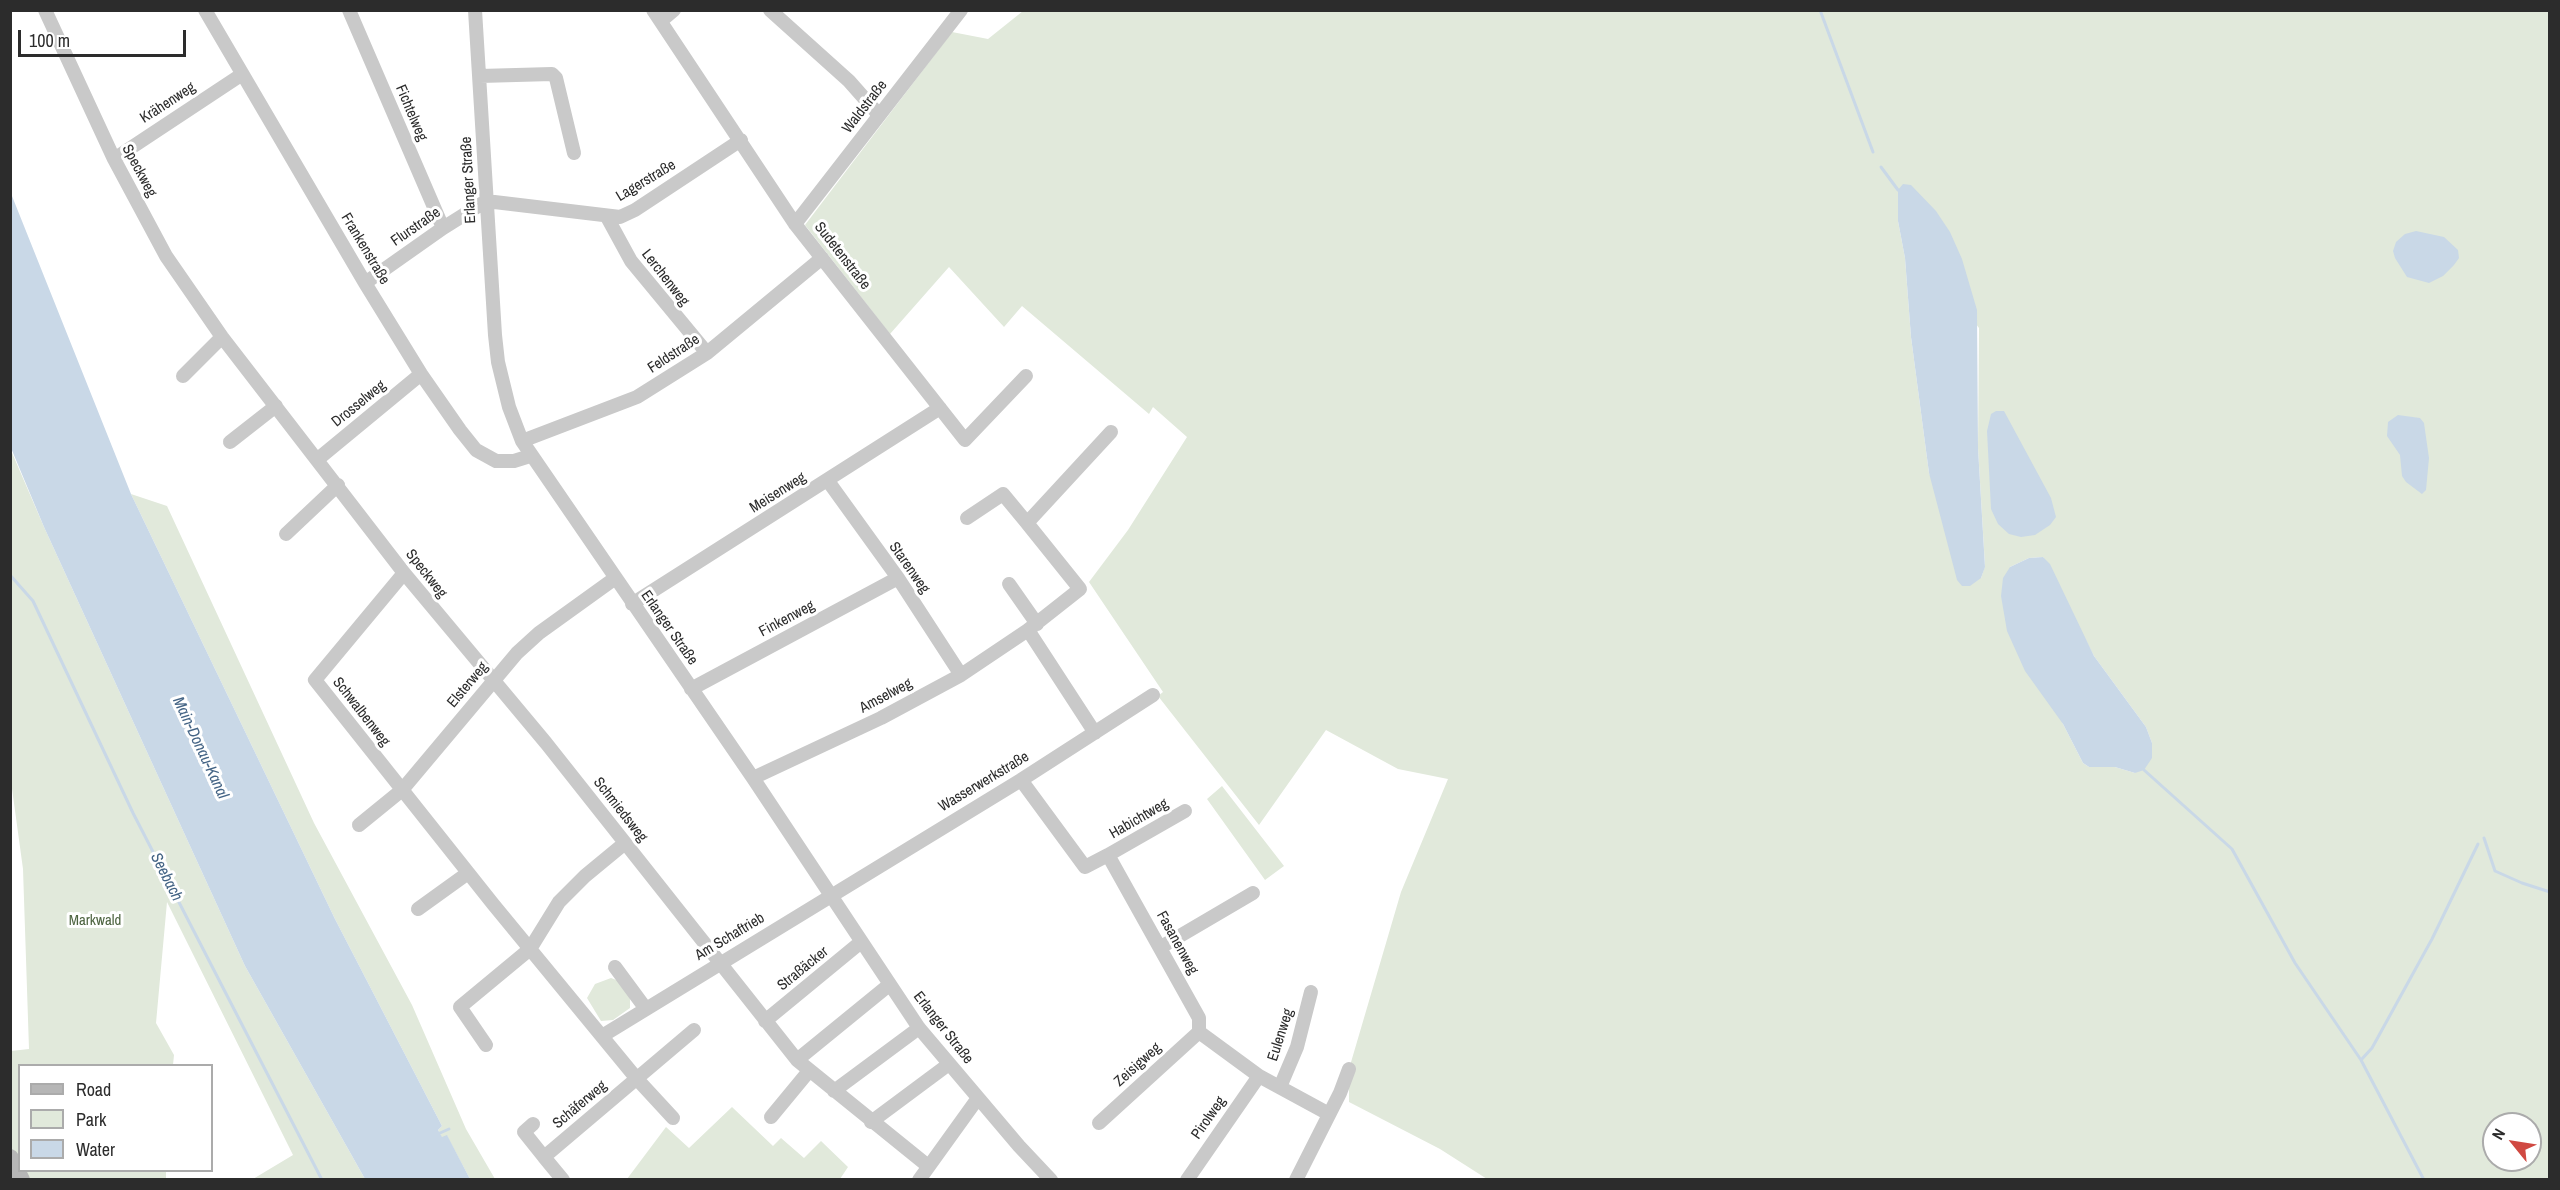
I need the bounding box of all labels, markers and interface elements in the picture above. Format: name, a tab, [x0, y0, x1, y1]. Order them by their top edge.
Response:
scale bar	[21, 18, 189, 56]
text: 100 m	[29, 28, 70, 53]
street label: Waldstraße	[839, 77, 891, 137]
street label: Krähenweg	[137, 79, 199, 127]
street label: Fichtelweg	[391, 82, 431, 144]
street label: Erlanger Straße	[458, 136, 480, 224]
street label: Speckweg	[118, 142, 160, 200]
street label: Lagerstraße	[613, 156, 679, 206]
street label: Flurstraße	[388, 204, 444, 250]
street label: Frankenstraße	[337, 210, 393, 288]
street label: Sudetenstraße	[810, 219, 874, 293]
street label: Lerchenweg	[637, 246, 693, 310]
street label: Feldstraße	[645, 331, 703, 377]
street label: Drosselweg	[328, 377, 390, 431]
street label: Meisenweg	[747, 469, 809, 517]
street label: Starenweg	[885, 539, 933, 597]
street label: Speckweg	[401, 546, 451, 602]
street label: Erlanger Straße	[637, 587, 701, 669]
street label: Finkenweg	[756, 597, 818, 641]
street label: Elsterweg	[444, 659, 492, 711]
street label: Schwalbenweg	[328, 674, 394, 750]
street label: Amselweg	[857, 675, 915, 717]
water label: Main-Donau-Kanal	[168, 694, 232, 802]
street label: Wasserwerkstraße	[936, 748, 1032, 816]
street label: Schmiedsweg	[589, 774, 651, 846]
street label: Habichtweg	[1106, 795, 1172, 843]
water label: Seebach	[146, 850, 186, 904]
street label: Fasanenweg	[1152, 908, 1202, 978]
street label: Am Schaftrieb	[692, 909, 768, 965]
park label: Markwald	[69, 912, 121, 930]
street label: Straßäcker	[774, 943, 832, 995]
street label: Erlanger Straße	[909, 988, 977, 1068]
street label: Eulenweg	[1264, 1007, 1298, 1063]
street label: Zeisigweg	[1111, 1039, 1165, 1091]
legend	[18, 1064, 213, 1172]
text: Road	[76, 1077, 111, 1102]
street label: Schäferweg	[549, 1077, 611, 1133]
street label: Pirolweg	[1188, 1093, 1230, 1143]
text: Park	[76, 1107, 106, 1132]
north arrow	[2482, 1112, 2542, 1172]
text: N	[2486, 1124, 2510, 1144]
text: Water	[76, 1137, 115, 1162]

